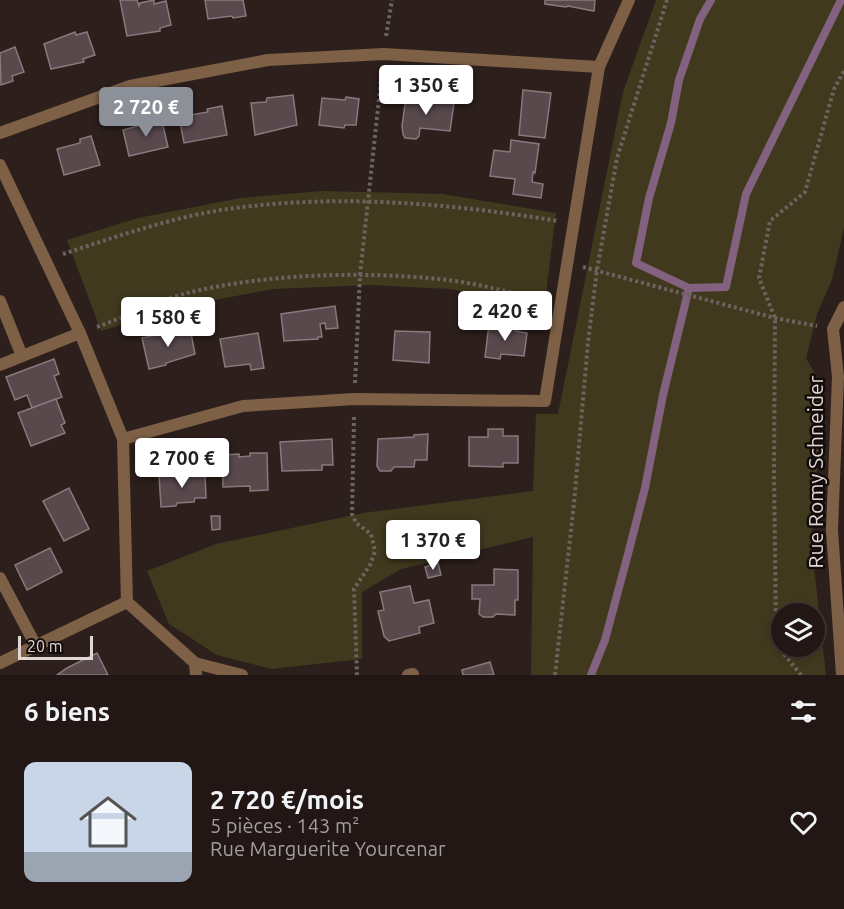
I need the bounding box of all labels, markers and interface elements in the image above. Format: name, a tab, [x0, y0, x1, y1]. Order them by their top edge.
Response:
pin: 1 350 €	[371, 65, 481, 116]
text: 1 350 €	[393, 73, 459, 96]
pin: 2 720 €	[91, 87, 201, 138]
text: 2 720 €	[113, 95, 179, 118]
pin: 2 420 €	[450, 291, 560, 342]
pin: 1 580 €	[113, 297, 223, 348]
text: 2 420 €	[472, 299, 538, 322]
text: 1 580 €	[135, 305, 201, 328]
street label: Rue Romy Schneider	[803, 375, 827, 569]
pin: 2 700 €	[127, 438, 237, 489]
text: 2 700 €	[149, 446, 215, 469]
pin: 1 370 €	[378, 520, 488, 571]
text: 1 370 €	[400, 528, 466, 551]
map controls	[771, 603, 825, 657]
button: layers	[771, 603, 825, 657]
scale bar	[18, 633, 93, 660]
text: 20 m	[27, 637, 63, 655]
icon: filters	[787, 695, 820, 728]
text: 6 biens	[24, 697, 110, 726]
text: 2 720 €/mois	[210, 785, 364, 814]
icon: home	[72, 786, 144, 858]
icon: heart	[787, 806, 820, 839]
text: 5 pièces · 143 m²	[210, 814, 359, 837]
text: Rue Marguerite Yourcenar	[210, 837, 446, 860]

